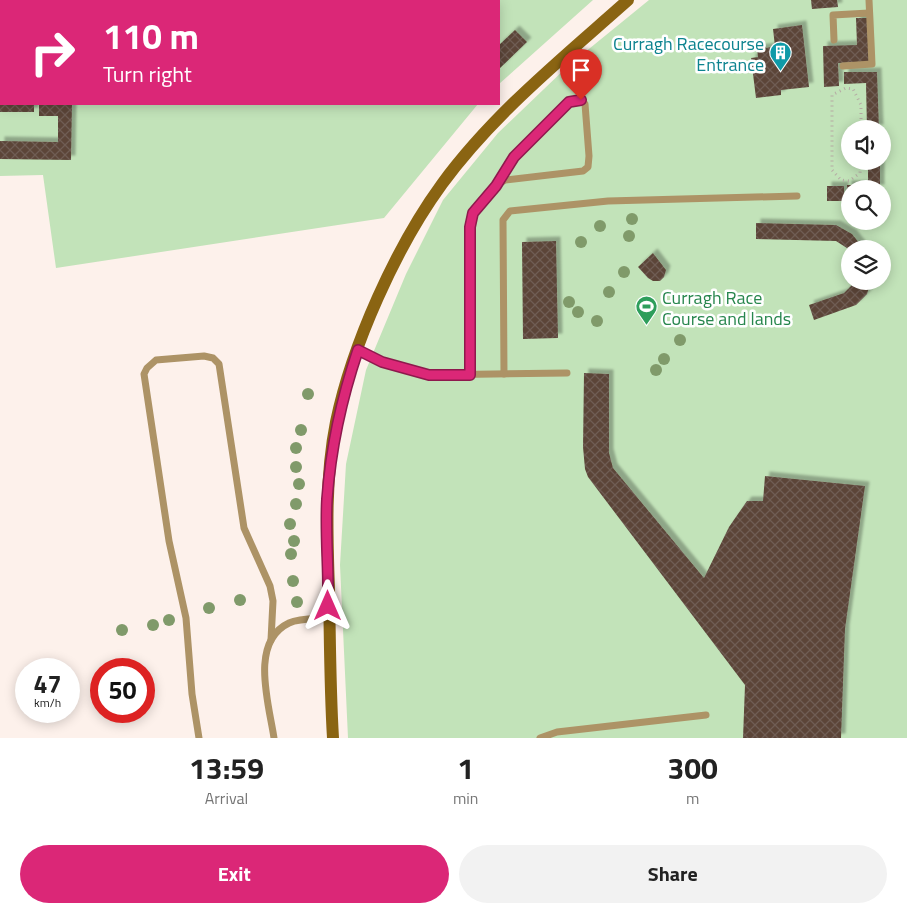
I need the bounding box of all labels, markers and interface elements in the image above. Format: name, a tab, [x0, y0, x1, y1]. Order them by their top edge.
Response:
text: 110 m	[103, 9, 199, 63]
icon: right	[20, 20, 85, 85]
place label: Curragh Racecourse Entrance	[613, 30, 764, 78]
building icon: Curragh Racecourse Entrance	[768, 41, 792, 72]
pin	[560, 49, 602, 100]
icon: arrive	[567, 56, 595, 84]
text: Turn right	[103, 57, 192, 91]
map controls	[841, 120, 891, 290]
button: sound	[841, 120, 891, 170]
button: search	[841, 180, 891, 230]
button: layers	[841, 240, 891, 290]
place label: Curragh Race Course and lands	[662, 284, 791, 332]
sports icon: Curragh Race Course and lands	[634, 295, 658, 326]
position arrow	[301, 579, 353, 631]
speed limit sign: 50	[90, 658, 155, 723]
text: 47	[33, 665, 62, 703]
text: km/h	[34, 693, 61, 712]
text: 13:59	[189, 745, 264, 791]
text: 1	[457, 745, 474, 791]
text: 300	[668, 745, 718, 791]
text: Arrival	[205, 786, 248, 810]
text: min	[453, 786, 478, 810]
text: m	[686, 786, 699, 810]
button: Exit	[20, 845, 449, 903]
button: Share	[459, 845, 887, 903]

